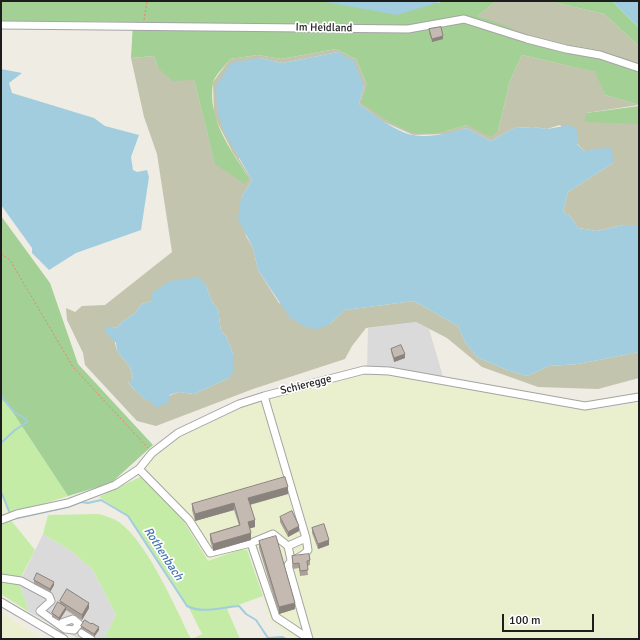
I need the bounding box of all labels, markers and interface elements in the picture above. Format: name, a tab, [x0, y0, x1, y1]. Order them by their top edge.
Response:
street label: Im Heidland	[295, 21, 353, 35]
street label: Schieregge	[279, 372, 333, 398]
water label: Rothenbach	[140, 524, 186, 584]
scale bar	[504, 606, 596, 632]
text: 100 m	[509, 613, 541, 628]

